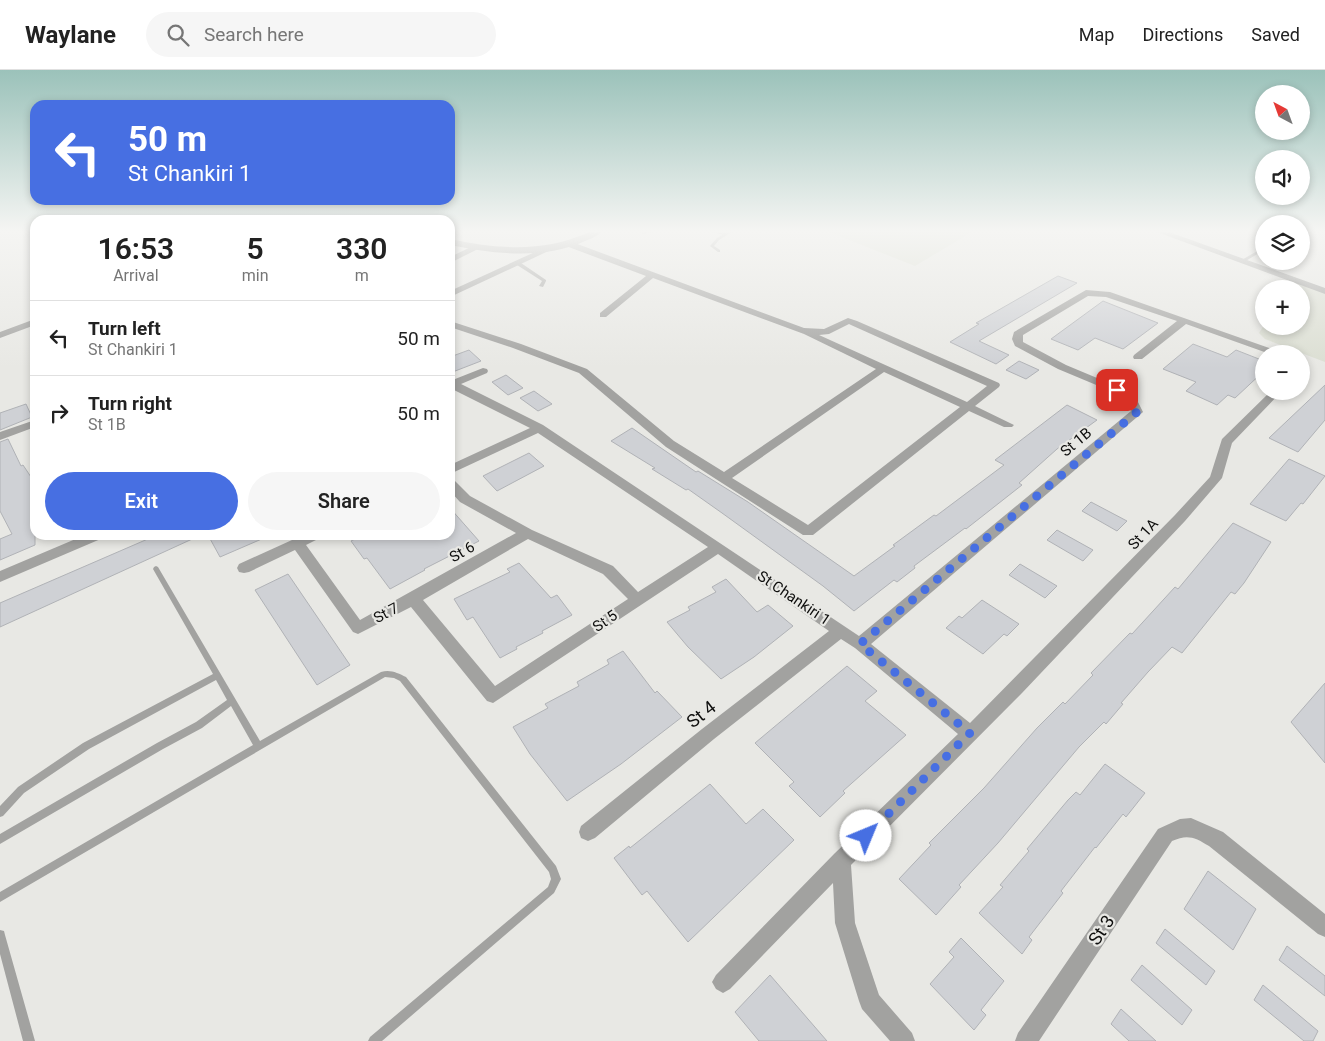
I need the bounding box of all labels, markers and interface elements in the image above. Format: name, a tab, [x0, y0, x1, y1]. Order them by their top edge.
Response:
search box	[146, 12, 496, 57]
text: Waylane	[25, 21, 116, 49]
icon: search	[164, 21, 192, 49]
text: Search here	[204, 23, 304, 46]
text: Map	[1079, 24, 1114, 45]
text: Directions	[1142, 24, 1223, 45]
text: Saved	[1251, 24, 1300, 45]
north arrow	[1255, 85, 1310, 140]
map controls	[1255, 85, 1310, 400]
text: 50 m	[128, 119, 207, 160]
icon: left	[45, 120, 110, 185]
button: sound	[1255, 150, 1310, 205]
text: St Chankiri 1	[128, 161, 251, 186]
button: layers	[1255, 215, 1310, 270]
text: 16:53	[98, 231, 174, 266]
text: 5	[247, 231, 264, 266]
text: 330	[336, 231, 387, 266]
text: Arrival	[113, 266, 159, 285]
text: min	[242, 266, 269, 285]
text: m	[355, 266, 369, 285]
button: +	[1255, 280, 1310, 335]
text: Turn left	[88, 317, 161, 340]
icon: left	[45, 324, 73, 352]
text: 50 m	[397, 327, 440, 350]
text: St Chankiri 1	[88, 340, 178, 359]
button: −	[1255, 345, 1310, 400]
pin	[1096, 369, 1138, 411]
icon: arrive	[1103, 376, 1131, 404]
text: Turn right	[88, 392, 172, 415]
icon: right	[45, 399, 73, 427]
text: 50 m	[397, 402, 440, 425]
text: St 1B	[88, 415, 126, 434]
street label: St 1B	[1057, 424, 1095, 460]
button: Exit	[45, 472, 238, 530]
button: Share	[248, 472, 440, 530]
street label: St 1A	[1124, 515, 1162, 553]
street label: St 6	[446, 538, 478, 566]
street label: St Chankiri 1	[754, 567, 834, 629]
street label: St 7	[370, 599, 402, 627]
street label: St 5	[589, 606, 621, 636]
street label: St 4	[682, 696, 720, 732]
position arrow	[839, 809, 891, 861]
street label: St 3	[1084, 911, 1118, 949]

